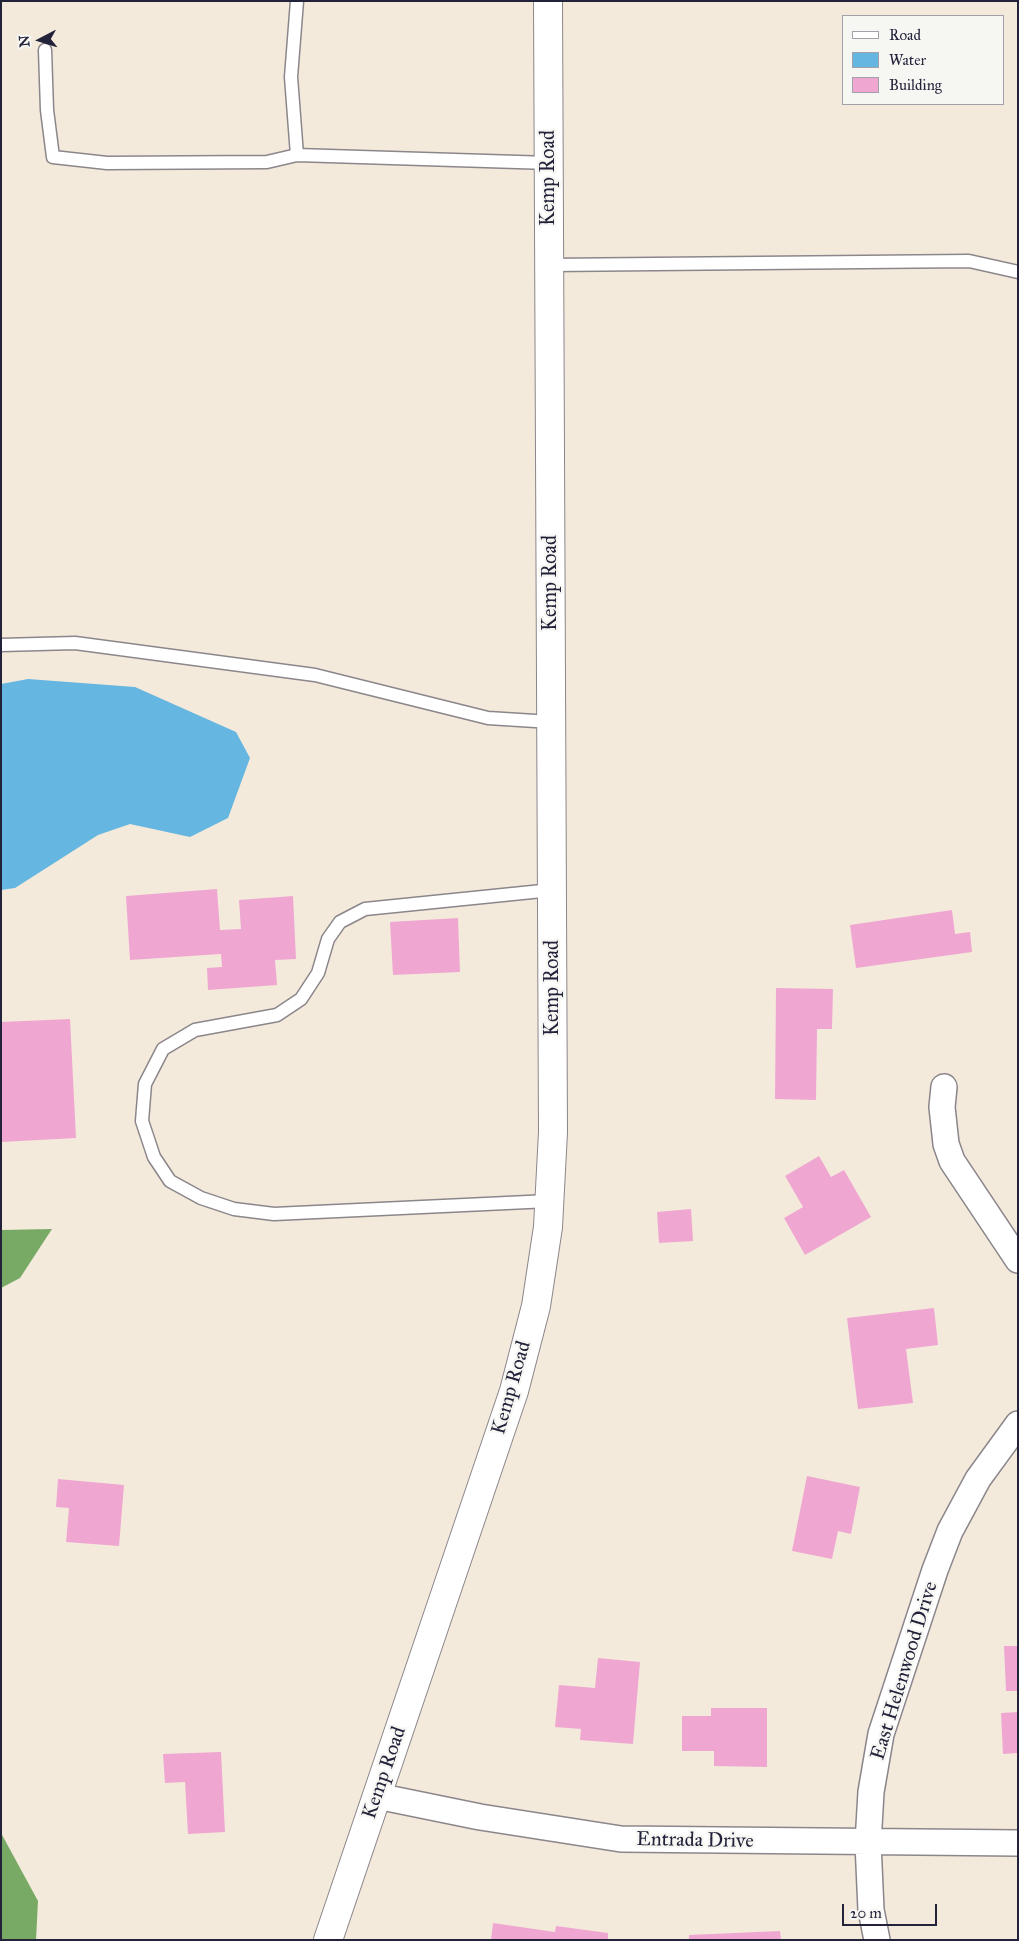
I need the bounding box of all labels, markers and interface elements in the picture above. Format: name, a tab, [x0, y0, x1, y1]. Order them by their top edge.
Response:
north arrow	[15, 15, 65, 65]
legend	[842, 15, 1004, 105]
text: Road	[889, 26, 921, 44]
text: N	[16, 35, 34, 48]
text: Water	[889, 51, 926, 69]
text: Building	[889, 76, 942, 94]
street label: Kemp Road	[537, 130, 561, 226]
street label: Kemp Road	[539, 535, 563, 631]
street label: Kemp Road	[541, 940, 565, 1036]
street label: Kemp Road	[487, 1339, 537, 1437]
street label: East Helenwood Drive	[866, 1579, 944, 1763]
street label: Kemp Road	[358, 1724, 412, 1822]
street label: Entrada Drive	[636, 1828, 754, 1854]
scale bar	[844, 1894, 939, 1926]
text: 20 m	[850, 1904, 882, 1922]

